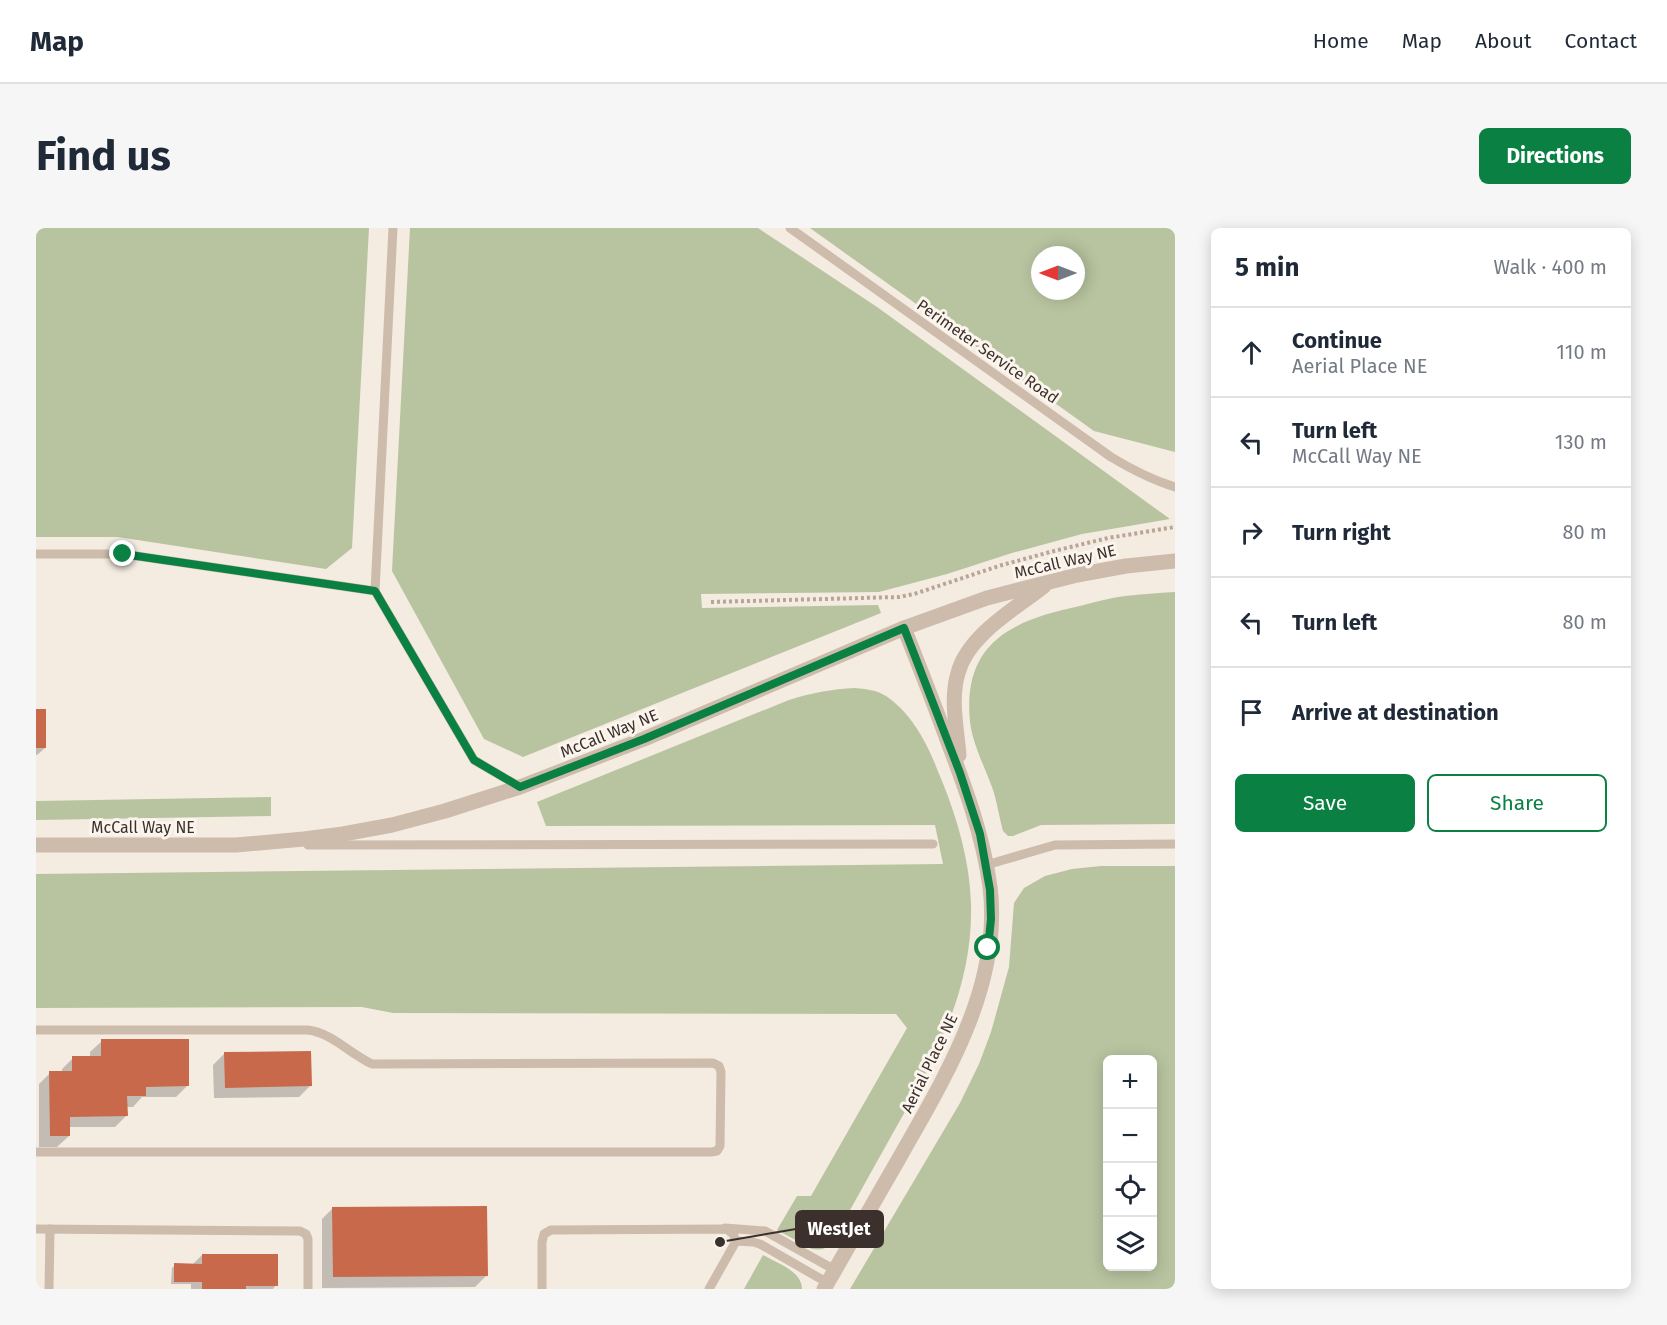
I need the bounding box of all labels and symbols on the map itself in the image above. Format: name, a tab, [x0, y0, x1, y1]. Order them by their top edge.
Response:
north arrow	[1031, 246, 1085, 300]
street label: Perimeter Service Road	[913, 295, 1062, 408]
route end	[109, 540, 135, 566]
street label: McCall Way NE	[1012, 541, 1118, 582]
street label: McCall Way NE	[557, 705, 661, 762]
street label: McCall Way NE	[91, 818, 195, 837]
route start	[974, 934, 1000, 960]
street label: Aerial Place NE	[897, 1010, 962, 1116]
callout: WestJet	[796, 1211, 883, 1247]
text: WestJet	[807, 1218, 872, 1240]

